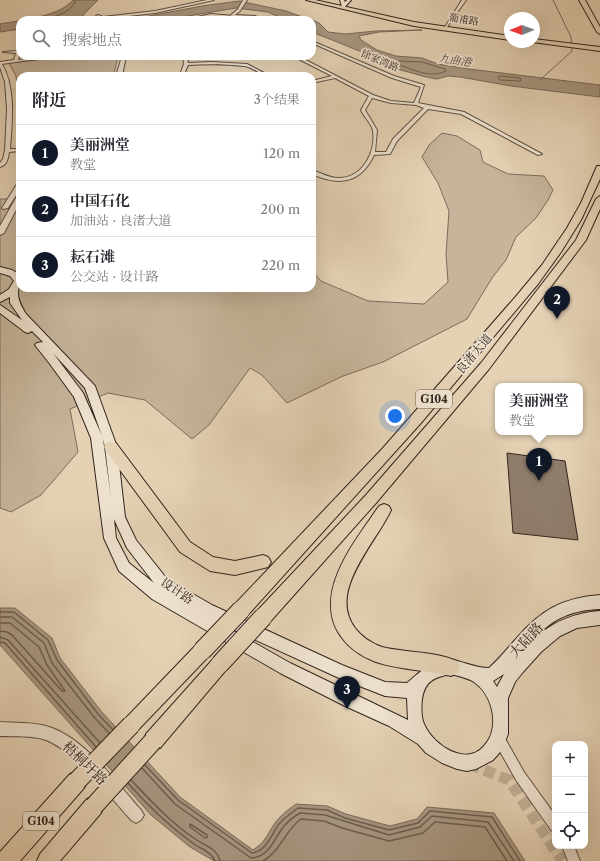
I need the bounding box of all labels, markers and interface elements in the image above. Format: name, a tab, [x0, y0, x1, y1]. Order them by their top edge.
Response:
street label: 葡甫路	[448, 11, 480, 28]
north arrow	[504, 12, 540, 48]
search box	[16, 16, 316, 60]
icon: search	[30, 27, 52, 49]
text: 搜索地点	[62, 30, 122, 49]
street label: 徐家湾路	[359, 47, 401, 74]
water label: 九曲港	[438, 51, 474, 70]
text: 附近	[32, 90, 66, 110]
text: 3个结果	[254, 91, 300, 107]
text: 美丽洲堂	[70, 135, 130, 154]
text: 1	[42, 145, 48, 161]
text: 120 m	[263, 145, 300, 161]
text: 教堂	[70, 156, 96, 172]
text: 中国石化	[70, 191, 130, 210]
text: 2	[41, 201, 49, 217]
text: 200 m	[260, 201, 300, 217]
text: 加油站 · 良渚大道	[70, 212, 172, 228]
text: 耘石滩	[70, 247, 115, 266]
text: 3	[41, 257, 49, 273]
text: 220 m	[261, 257, 300, 273]
text: 公交站 · 设计路	[70, 268, 159, 284]
pin: 2	[544, 286, 570, 319]
street label: 良渚大道	[452, 330, 495, 377]
popup	[495, 383, 583, 435]
road number: G104	[416, 390, 452, 408]
text: 美丽洲堂	[509, 391, 569, 410]
your location	[385, 406, 405, 426]
text: 教堂	[509, 412, 535, 428]
pin: 1	[526, 448, 552, 481]
street label: 设计路	[158, 574, 196, 607]
street label: 大陆路	[505, 619, 547, 661]
pin: 3	[334, 676, 360, 709]
street label: 梧桐圩路	[59, 737, 111, 789]
map controls	[552, 741, 588, 849]
button: +	[552, 741, 588, 777]
button: −	[552, 777, 588, 813]
road number: G104	[23, 812, 59, 830]
button: locate	[552, 813, 588, 849]

